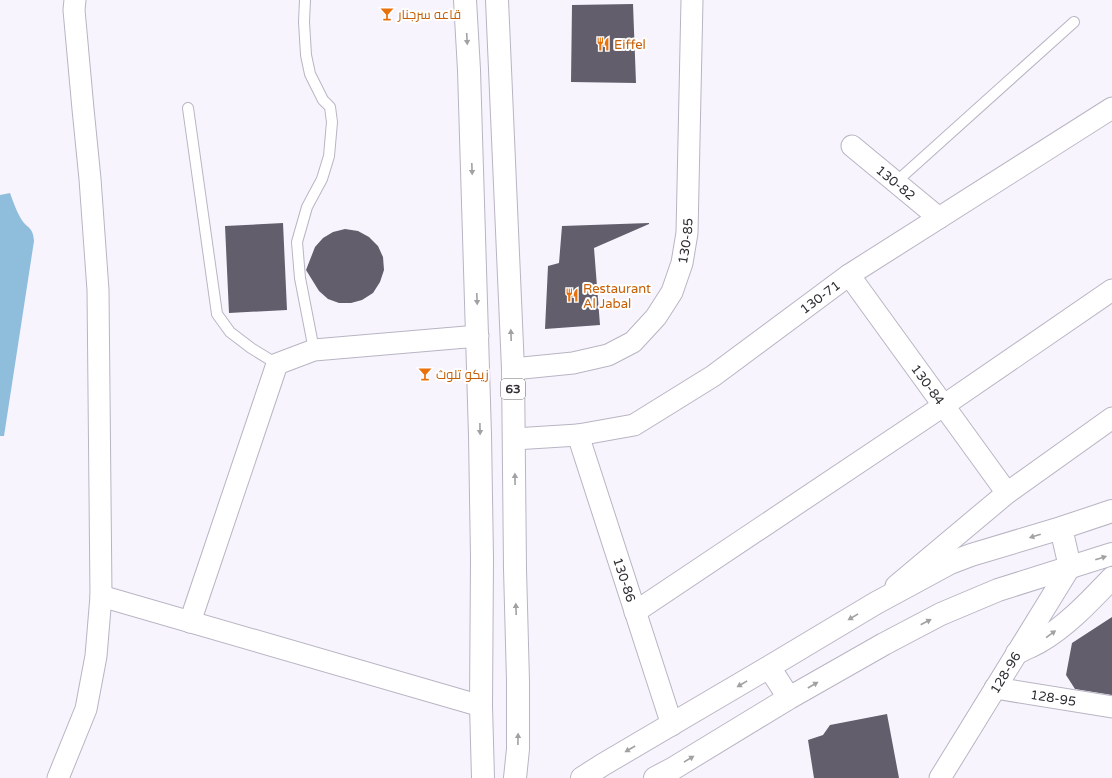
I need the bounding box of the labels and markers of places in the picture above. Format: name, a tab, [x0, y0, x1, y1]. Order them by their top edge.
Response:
bar icon: قاعه سرجنار	[379, 6, 395, 22]
place label: قاعه سرجنار	[397, 7, 461, 23]
restaurant icon: Eiffel	[595, 36, 611, 52]
place label: Eiffel	[614, 37, 646, 53]
place label: Restaurant Al Jabal	[583, 281, 651, 312]
restaurant icon: Restaurant Al Jabal	[564, 287, 580, 303]
bar icon: زيكو تلوث	[417, 366, 433, 382]
place label: زيكو تلوث	[436, 367, 489, 383]

